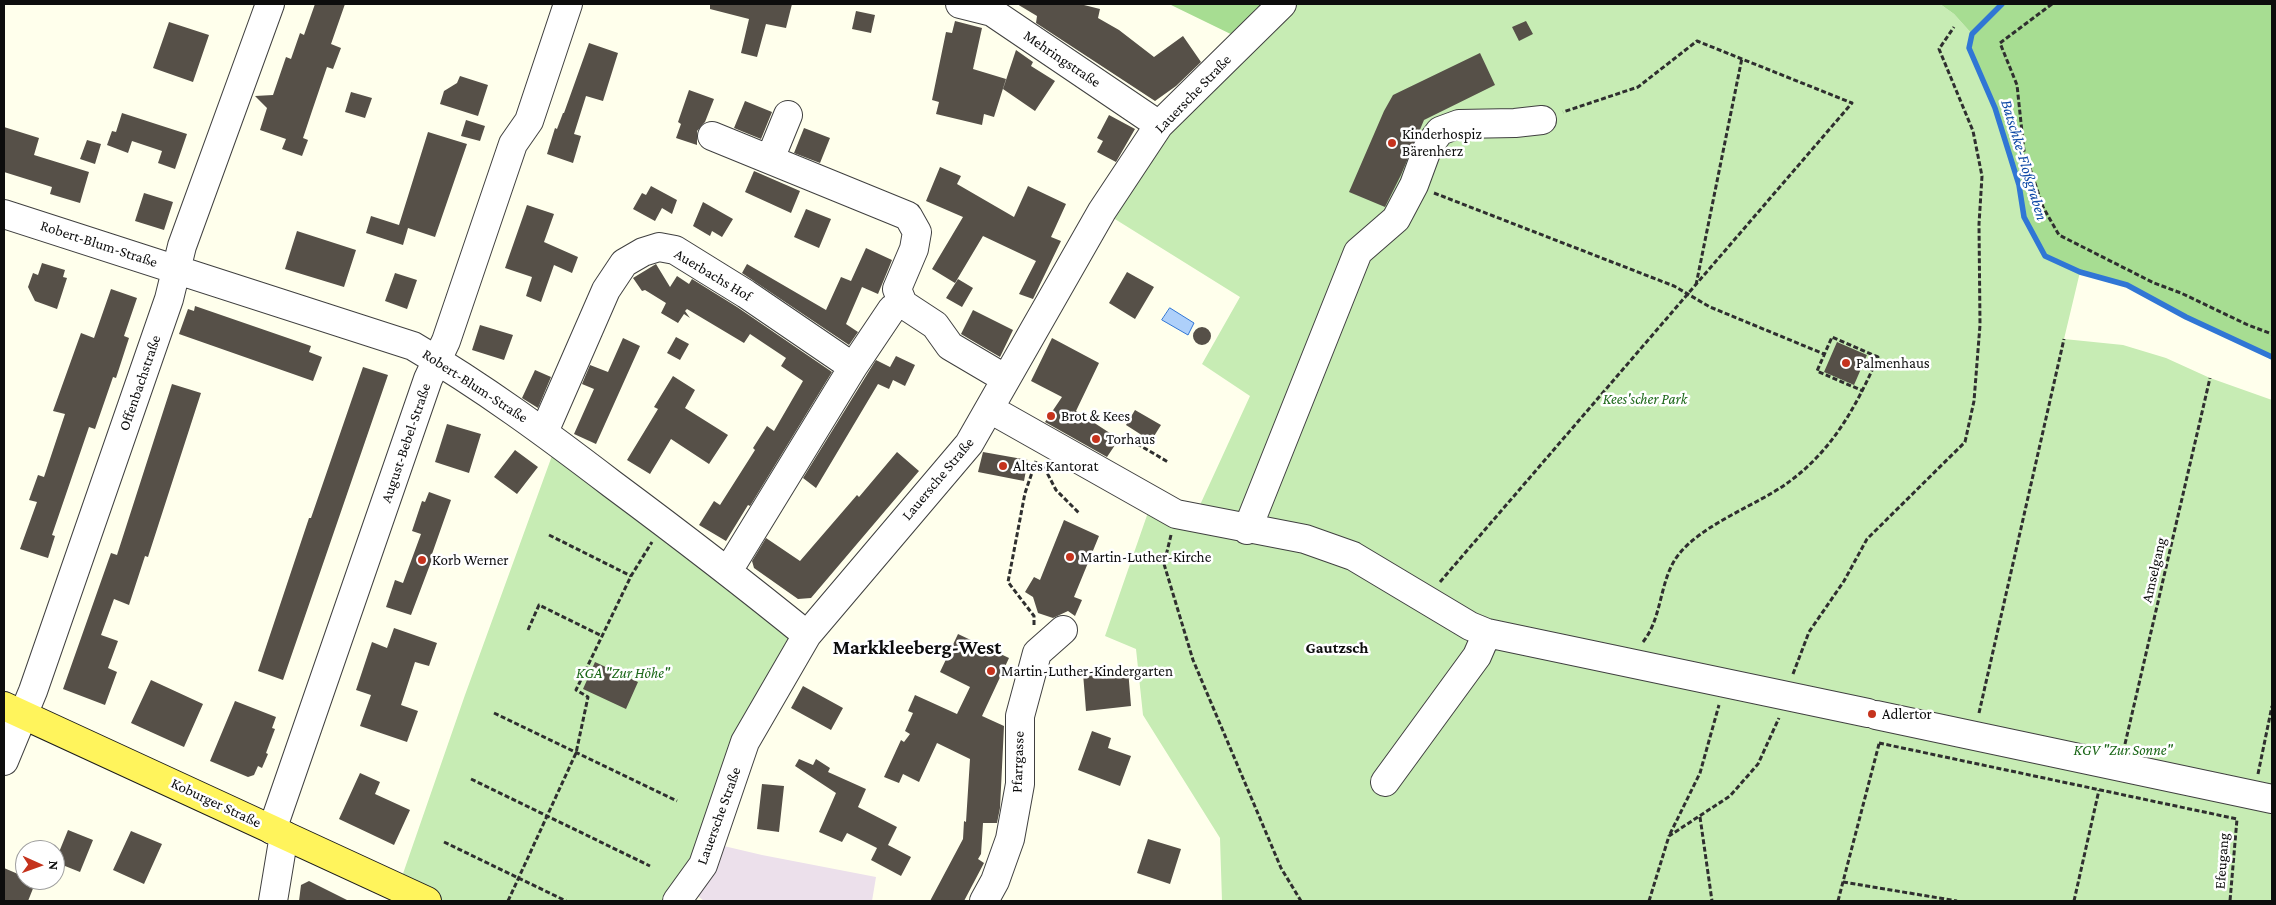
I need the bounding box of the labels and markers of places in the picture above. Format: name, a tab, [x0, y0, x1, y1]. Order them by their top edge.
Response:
place label: Kinderhospiz Bärenherz	[1402, 125, 1482, 160]
marker: Kinderhospiz Bärenherz	[1386, 137, 1398, 149]
place label: Palmenhaus	[1856, 354, 1930, 372]
marker: Palmenhaus	[1840, 357, 1852, 369]
place label: Brot & Kees	[1061, 407, 1130, 425]
marker: Brot & Kees	[1045, 410, 1057, 422]
place label: Torhaus	[1106, 430, 1155, 448]
marker: Torhaus	[1090, 433, 1102, 445]
place label: Altes Kantorat	[1013, 457, 1098, 475]
marker: Altes Kantorat	[997, 460, 1009, 472]
place label: Martin-Luther-Kirche	[1080, 548, 1211, 566]
place label: Korb Werner	[432, 551, 509, 569]
marker: Martin-Luther-Kirche	[1064, 551, 1076, 563]
marker: Korb Werner	[416, 554, 428, 566]
place label: Martin-Luther-Kindergarten	[1001, 662, 1173, 680]
marker: Martin-Luther-Kindergarten	[985, 665, 997, 677]
place label: Adlertor	[1882, 705, 1932, 723]
marker: Adlertor	[1866, 708, 1878, 720]

